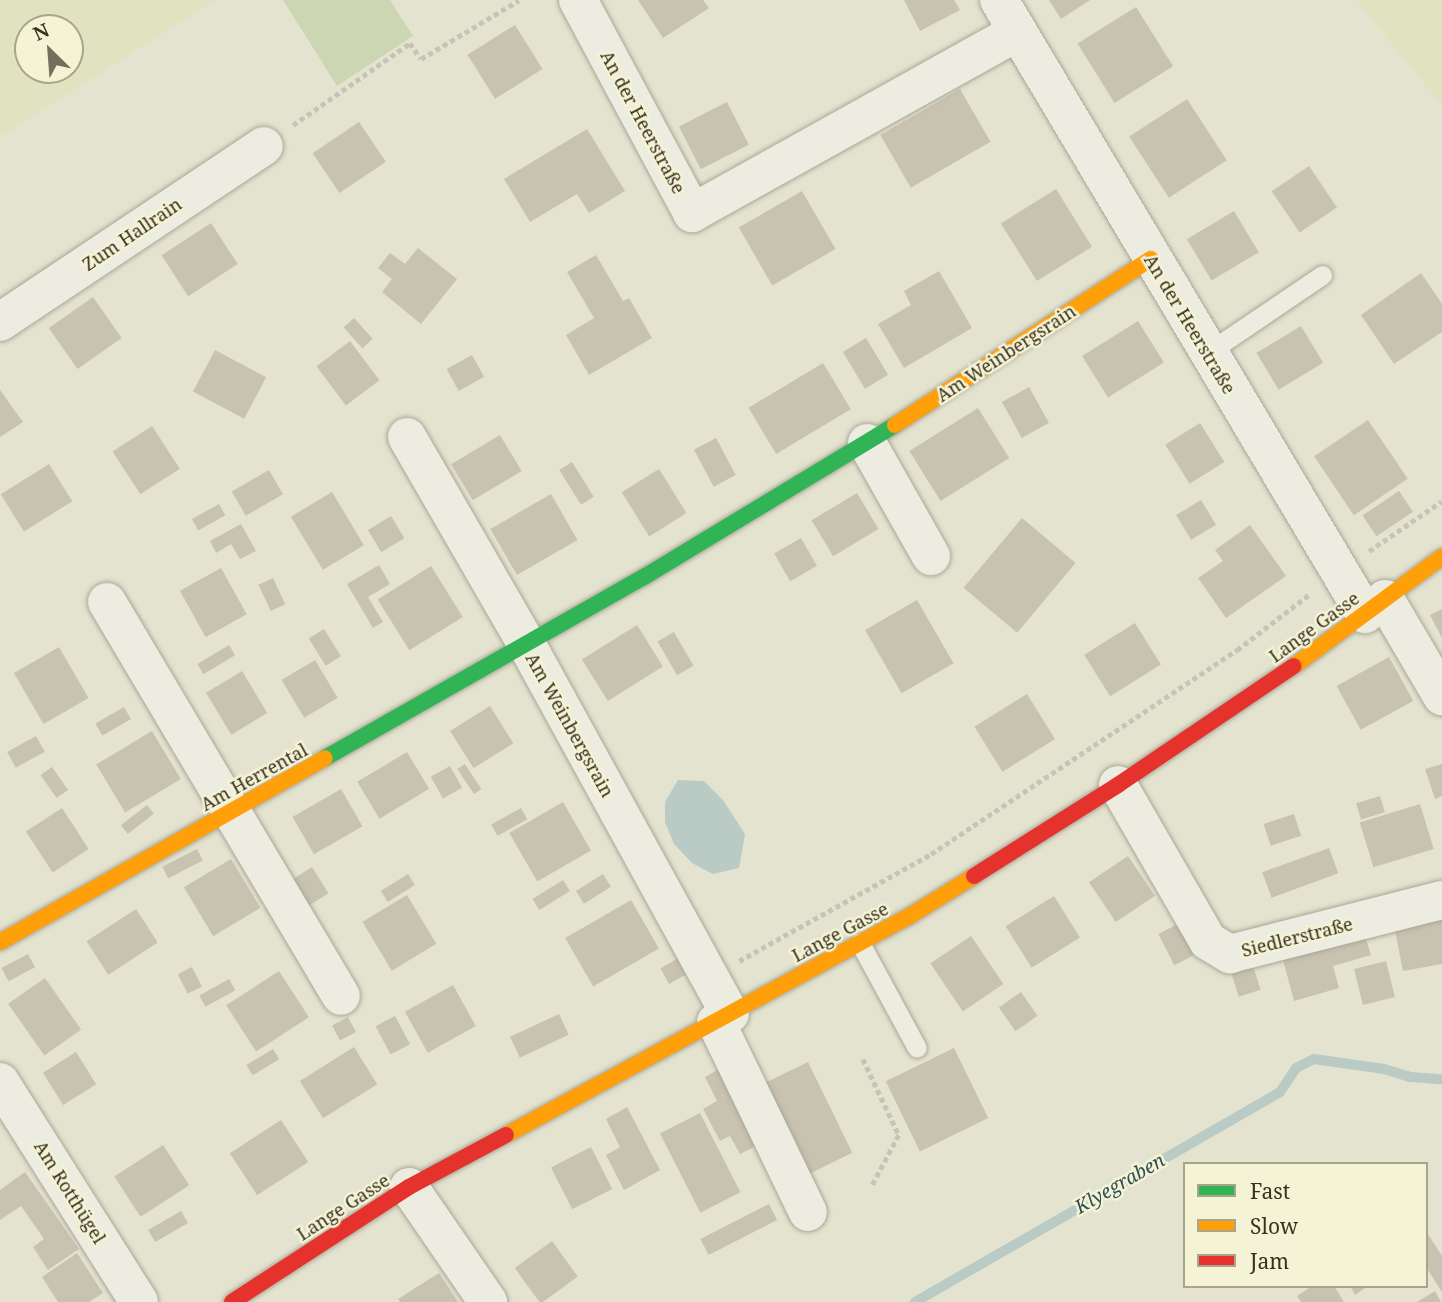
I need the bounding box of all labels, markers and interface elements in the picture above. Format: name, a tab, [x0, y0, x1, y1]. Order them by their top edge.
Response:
north arrow	[14, 14, 84, 84]
text: N	[29, 17, 53, 47]
street label: An der Heerstraße	[596, 47, 690, 197]
street label: Zum Hallrain	[78, 193, 186, 275]
street label: An der Heerstraße	[1140, 250, 1240, 398]
street label: Am Weinbergsrain	[932, 300, 1080, 406]
street label: Lange Gasse	[1265, 587, 1363, 667]
street label: Am Weinbergsrain	[521, 649, 619, 801]
street label: Am Herrental	[197, 739, 311, 815]
street label: Lange Gasse	[788, 898, 892, 966]
street label: Siedlerstraße	[1239, 913, 1355, 961]
street label: Am Rotthügel	[30, 1137, 110, 1247]
water label: Klyegraben	[1071, 1149, 1169, 1219]
legend	[1183, 1162, 1428, 1288]
street label: Lange Gasse	[293, 1169, 393, 1245]
text: Fast	[1250, 1177, 1290, 1205]
text: Slow	[1250, 1212, 1298, 1240]
text: Jam	[1250, 1247, 1289, 1275]

